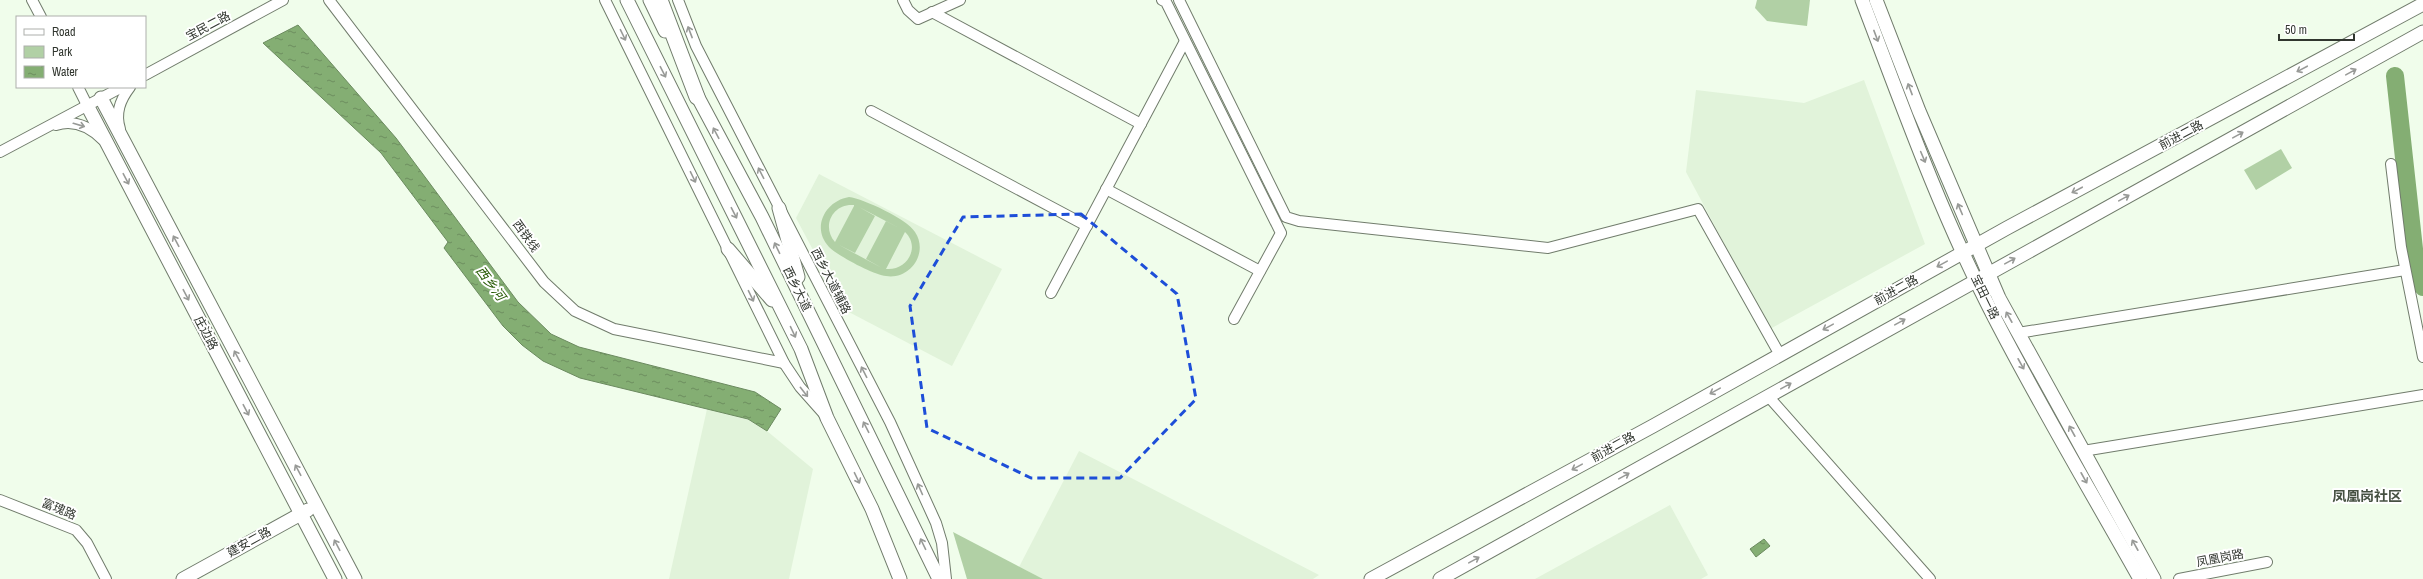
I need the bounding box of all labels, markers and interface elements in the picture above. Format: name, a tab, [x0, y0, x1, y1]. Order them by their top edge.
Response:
street label: 宝民二路	[183, 8, 233, 44]
legend	[16, 16, 146, 88]
scale bar	[2279, 16, 2354, 42]
text: 50 m	[2285, 22, 2307, 38]
text: Road	[52, 24, 76, 40]
one-way arrow	[686, 26, 694, 38]
one-way arrow	[620, 29, 627, 41]
one-way arrow	[1872, 30, 1880, 42]
text: Park	[52, 44, 72, 60]
text: Water	[52, 64, 79, 80]
one-way arrow	[660, 66, 667, 78]
one-way arrow	[2297, 66, 2309, 73]
one-way arrow	[2345, 67, 2357, 75]
one-way arrow	[1906, 84, 1914, 96]
street label: 前进二路	[2156, 117, 2206, 153]
one-way arrow	[73, 122, 86, 129]
one-way arrow	[712, 127, 720, 139]
one-way arrow	[2232, 130, 2244, 138]
one-way arrow	[1920, 151, 1927, 163]
one-way arrow	[757, 167, 764, 179]
one-way arrow	[689, 170, 697, 182]
one-way arrow	[123, 173, 130, 185]
one-way arrow	[2071, 187, 2083, 195]
one-way arrow	[2118, 194, 2130, 201]
one-way arrow	[1956, 204, 1964, 216]
one-way arrow	[731, 207, 738, 219]
street label: 西铁线	[509, 217, 543, 255]
one-way arrow	[172, 235, 180, 247]
one-way arrow	[772, 242, 780, 254]
street label: 西乡大道辅路	[808, 245, 854, 317]
one-way arrow	[2004, 257, 2016, 265]
one-way arrow	[1936, 261, 1948, 268]
water label: 西乡河	[472, 263, 511, 306]
street label: 西乡大道	[779, 264, 815, 314]
street label: 前进二路	[1871, 271, 1921, 309]
street label: 宝田一路	[1967, 272, 2003, 322]
one-way arrow	[183, 288, 190, 300]
one-way arrow	[748, 290, 756, 302]
one-way arrow	[2005, 312, 2013, 324]
street label: 庄边路	[190, 313, 222, 353]
one-way arrow	[1894, 318, 1906, 326]
one-way arrow	[1822, 324, 1834, 332]
one-way arrow	[790, 326, 797, 338]
one-way arrow	[233, 350, 240, 362]
one-way arrow	[2017, 358, 2025, 370]
one-way arrow	[860, 366, 867, 378]
one-way arrow	[1780, 381, 1792, 389]
one-way arrow	[800, 386, 808, 397]
one-way arrow	[1709, 388, 1721, 395]
one-way arrow	[243, 404, 250, 416]
one-way arrow	[862, 421, 869, 433]
one-way arrow	[2068, 425, 2076, 437]
street label: 前进二路	[1588, 428, 1638, 466]
one-way arrow	[1571, 464, 1583, 472]
one-way arrow	[294, 465, 301, 477]
one-way arrow	[854, 472, 861, 484]
one-way arrow	[1618, 472, 1630, 479]
one-way arrow	[2080, 472, 2088, 484]
one-way arrow	[916, 483, 923, 495]
district label: 凤凰岗社区	[2332, 487, 2402, 505]
street label: 富瑰路	[39, 495, 79, 523]
street label: 建安二路	[224, 523, 274, 561]
one-way arrow	[919, 538, 926, 550]
one-way arrow	[333, 539, 340, 551]
one-way arrow	[2131, 539, 2139, 551]
street label: 凤凰岗路	[2195, 546, 2245, 570]
one-way arrow	[1468, 556, 1480, 563]

